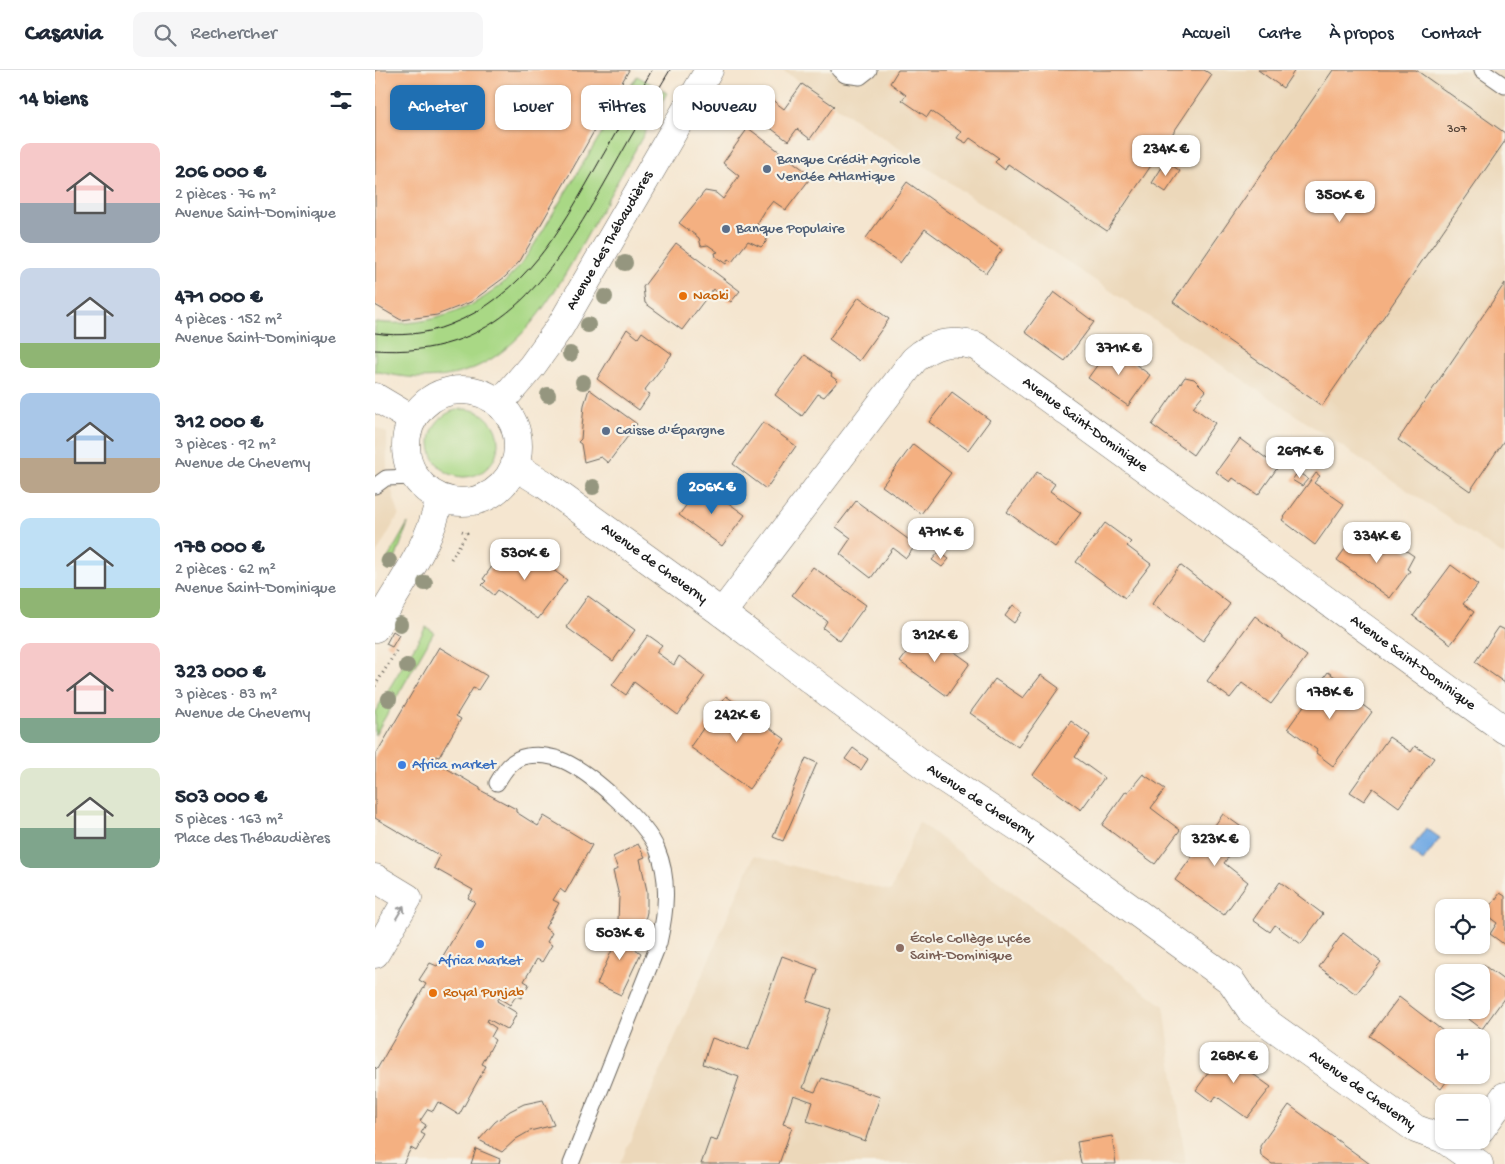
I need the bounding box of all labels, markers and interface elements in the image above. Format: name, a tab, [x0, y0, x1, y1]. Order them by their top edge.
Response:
search box	[133, 12, 483, 57]
text: Casavia	[25, 20, 103, 49]
icon: search	[151, 21, 179, 49]
text: Rechercher	[191, 23, 277, 46]
text: Accueil	[1182, 24, 1230, 45]
text: Carte	[1258, 24, 1301, 45]
text: À propos	[1329, 24, 1394, 45]
text: Contact	[1422, 24, 1480, 45]
chip: Acheter	[390, 85, 485, 130]
chip: Louer	[495, 85, 571, 130]
chip: Filtres	[581, 85, 663, 130]
chip: Nouveau	[673, 85, 775, 130]
icon: filters	[327, 86, 355, 114]
text: 14 biens	[20, 88, 88, 113]
house number: 307	[1446, 123, 1467, 137]
pin: 234K €	[1125, 134, 1207, 177]
text: 234K €	[1143, 141, 1189, 160]
place label: Banque Crédit Agricole Vendée Atlantique	[776, 151, 920, 186]
text: 206 000 €	[175, 161, 266, 186]
icon: home	[60, 163, 120, 223]
marker: Banque Crédit Agricole Vendée Atlantique	[761, 163, 773, 175]
street label: Avenue des Thébaudières	[563, 168, 658, 313]
pin: 350K €	[1299, 180, 1381, 223]
text: 2 pièces · 76 m²	[175, 186, 276, 205]
text: 350K €	[1316, 187, 1364, 206]
text: Avenue Saint-Dominique	[175, 205, 336, 224]
place label: Banque Populaire	[735, 220, 845, 238]
marker: Banque Populaire	[720, 223, 732, 235]
text: 471 000 €	[175, 286, 263, 311]
place label: Naoki	[693, 287, 729, 305]
icon: home	[60, 288, 120, 348]
marker: Naoki	[677, 290, 689, 302]
text: 4 pièces · 152 m²	[175, 311, 282, 330]
text: Avenue Saint-Dominique	[175, 330, 336, 349]
pin: 371K €	[1078, 334, 1160, 376]
text: 371K €	[1096, 340, 1142, 359]
street label: Avenue Saint-Dominique	[1018, 373, 1151, 477]
text: 312 000 €	[175, 411, 263, 436]
icon: home	[60, 413, 120, 473]
place label: Caisse d'Épargne	[616, 422, 725, 440]
marker: Caisse d'Épargne	[600, 425, 612, 437]
text: 3 pièces · 92 m²	[175, 436, 276, 455]
pin: 269K €	[1259, 436, 1341, 479]
text: 269K €	[1277, 443, 1323, 462]
text: Avenue de Cheverny	[175, 455, 310, 474]
pin: 206K €	[671, 472, 753, 515]
text: 206K €	[688, 479, 736, 498]
pin: 471K €	[900, 518, 982, 560]
street label: Avenue de Cheverny	[597, 519, 711, 609]
pin: 334K €	[1336, 522, 1418, 564]
text: 471K €	[919, 524, 963, 543]
text: 334K €	[1354, 528, 1400, 547]
text: 178 000 €	[175, 536, 264, 561]
icon: home	[60, 538, 120, 598]
pin: 530K €	[484, 538, 566, 581]
text: 530K €	[501, 545, 549, 564]
text: 2 pièces · 62 m²	[175, 561, 276, 580]
text: Avenue Saint-Dominique	[175, 580, 336, 599]
street label: Avenue Saint-Dominique	[1346, 611, 1479, 715]
pin: 312K €	[894, 620, 976, 663]
text: 312K €	[913, 627, 957, 646]
text: 323 000 €	[175, 661, 265, 686]
icon: home	[60, 663, 120, 723]
pin: 178K €	[1289, 678, 1371, 720]
text: 178K €	[1307, 684, 1353, 703]
text: 3 pièces · 83 m²	[175, 686, 277, 705]
pin: 242K €	[696, 700, 778, 743]
text: Avenue de Cheverny	[175, 705, 310, 724]
text: 242K €	[714, 707, 760, 726]
place label: Africa market	[412, 756, 498, 774]
marker: Africa market	[396, 759, 408, 771]
street label: Avenue de Cheverny	[923, 760, 1040, 845]
text: 503 000 €	[175, 786, 267, 811]
icon: home	[60, 788, 120, 848]
text: 5 pièces · 163 m²	[175, 811, 283, 830]
pin: 323K €	[1174, 824, 1256, 867]
text: Place des Thébaudières	[175, 830, 330, 849]
text: 323K €	[1192, 831, 1238, 850]
map controls	[1435, 899, 1490, 1149]
button: locate	[1435, 899, 1490, 954]
one-way arrow	[396, 905, 406, 919]
pin: 503K €	[579, 918, 661, 961]
text: 503K €	[596, 925, 644, 944]
place label: École Collège Lycée Saint-Dominique	[910, 930, 1031, 965]
marker: Africa Market	[474, 938, 486, 950]
marker: École Collège Lycée Saint-Dominique	[894, 942, 906, 954]
place label: Africa Market	[438, 952, 524, 970]
button: layers	[1435, 964, 1490, 1019]
place label: Royal Punjab	[443, 984, 524, 1002]
marker: Royal Punjab	[427, 987, 439, 999]
button: +	[1435, 1029, 1490, 1084]
pin: 268K €	[1193, 1042, 1275, 1084]
street label: Avenue de Cheverny	[1305, 1046, 1420, 1135]
text: 268K €	[1211, 1048, 1257, 1067]
button: −	[1435, 1094, 1490, 1149]

